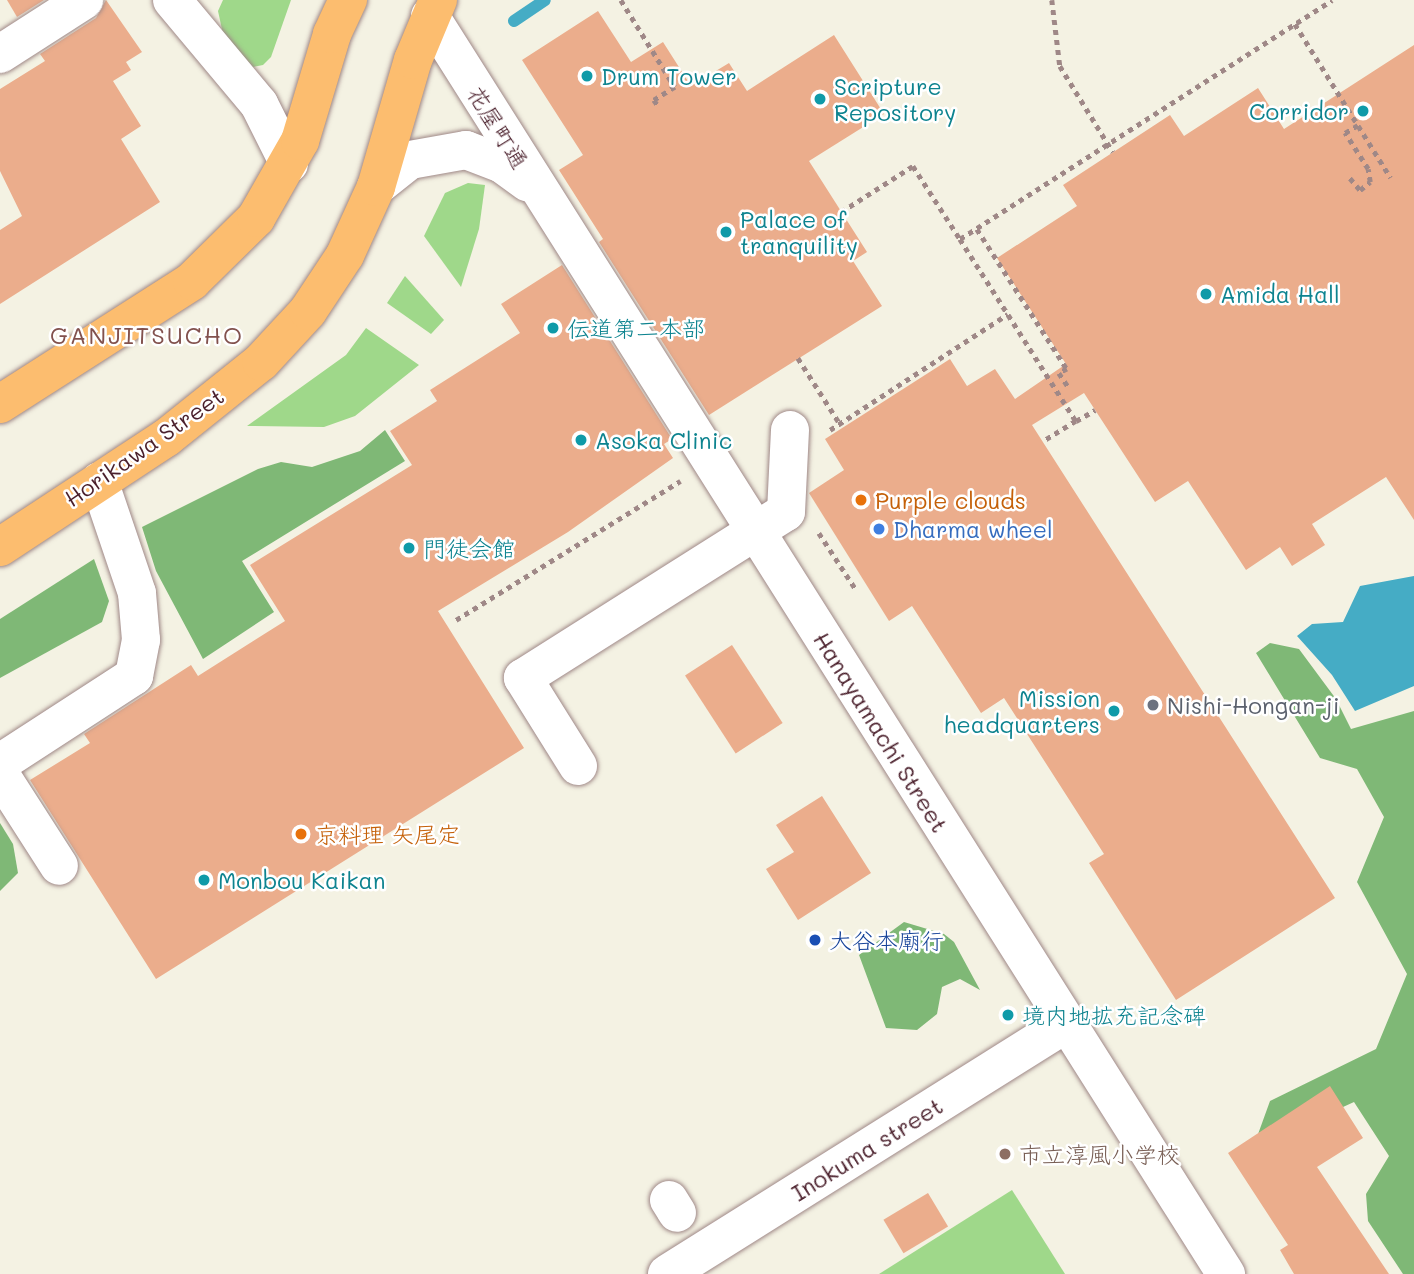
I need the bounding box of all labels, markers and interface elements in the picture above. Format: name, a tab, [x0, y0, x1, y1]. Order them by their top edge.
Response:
place label: Drum Tower	[601, 62, 737, 90]
marker: Drum Tower	[579, 68, 595, 84]
place label: Scripture Repository	[834, 72, 956, 126]
street label: 花屋町通	[462, 81, 534, 173]
marker: Scripture Repository	[812, 91, 828, 107]
place label: Corridor	[1249, 97, 1349, 125]
marker: Corridor	[1355, 103, 1371, 119]
place label: Palace of tranquility	[740, 205, 858, 259]
marker: Palace of tranquility	[718, 224, 734, 240]
place label: Amida Hall	[1220, 280, 1340, 308]
marker: Amida Hall	[1198, 286, 1214, 302]
place label: 伝道第二本部	[567, 314, 705, 342]
marker: 伝道第二本部	[545, 320, 561, 336]
district label: GANJITSUCHO	[51, 321, 243, 349]
street label: Horikawa Street	[59, 382, 229, 512]
place label: Asoka Clinic	[595, 426, 732, 454]
marker: Asoka Clinic	[573, 432, 589, 448]
place label: Purple clouds	[875, 486, 1026, 514]
marker: Purple clouds	[853, 492, 869, 508]
place label: Dharma wheel	[893, 515, 1053, 543]
marker: Dharma wheel	[871, 521, 887, 537]
place label: 門徒会館	[423, 534, 515, 562]
marker: 門徒会館	[401, 540, 417, 556]
street label: Hanayamachi Street	[808, 627, 954, 837]
place label: Mission headquarters	[944, 684, 1100, 738]
place label: Nishi-Hongan-ji	[1167, 691, 1340, 719]
marker: Nishi-Hongan-ji	[1145, 697, 1161, 713]
marker: Mission headquarters	[1106, 703, 1122, 719]
place label: 京料理 矢尾定	[315, 820, 460, 848]
marker: 京料理 矢尾定	[293, 826, 309, 842]
place label: Monbou Kaikan	[218, 866, 386, 894]
marker: Monbou Kaikan	[196, 872, 212, 888]
place label: 大谷本廟行	[829, 926, 944, 954]
marker: 大谷本廟行	[807, 932, 823, 948]
place label: 境内地拡充記念碑	[1022, 1001, 1206, 1029]
marker: 境内地拡充記念碑	[1000, 1007, 1016, 1023]
street label: Inokuma street	[786, 1092, 948, 1206]
place label: 市立淳風小学校	[1019, 1140, 1180, 1168]
marker: 市立淳風小学校	[997, 1146, 1013, 1162]

